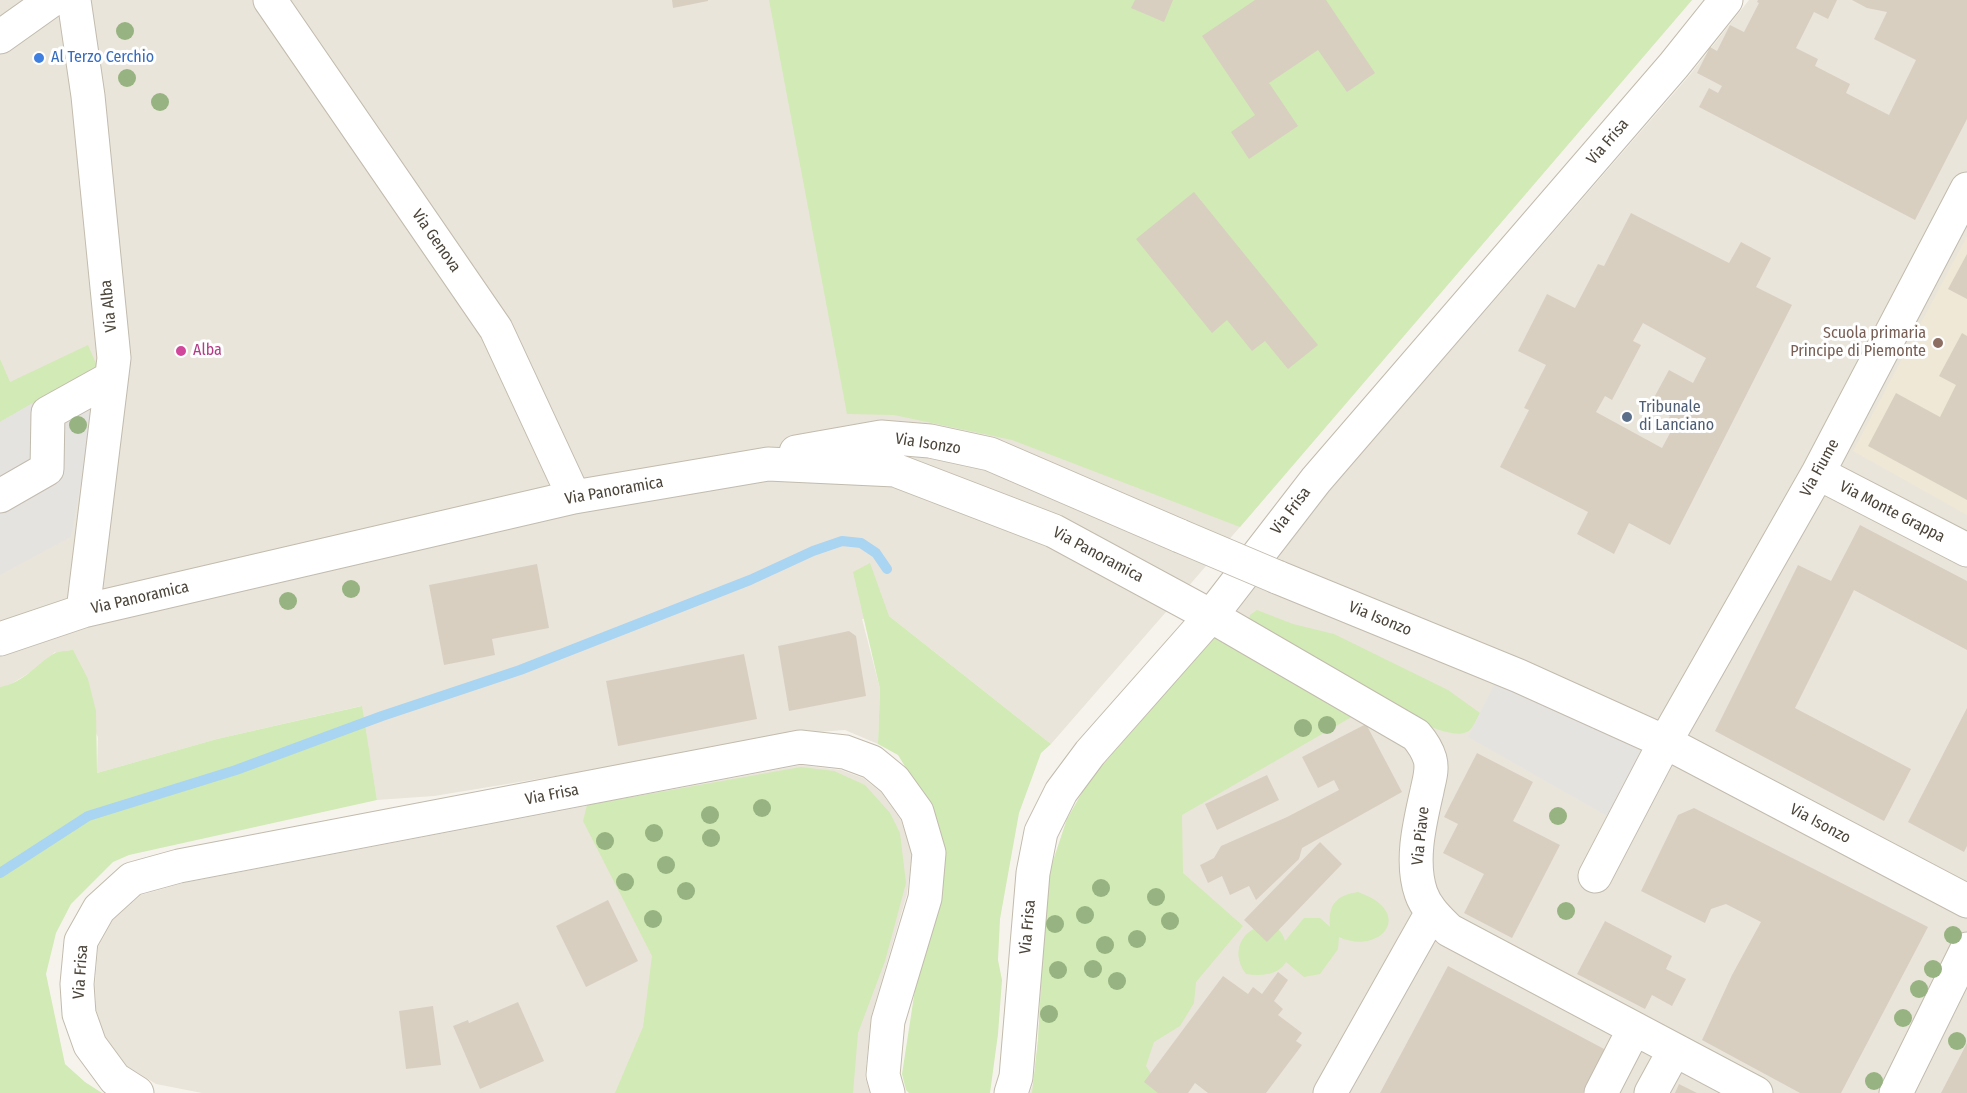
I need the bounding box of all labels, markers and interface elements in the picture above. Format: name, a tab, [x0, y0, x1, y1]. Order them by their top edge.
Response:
place label: Al Terzo Cerchio	[51, 48, 154, 68]
marker: Al Terzo Cerchio	[32, 51, 46, 65]
street label: Via Frisa	[1583, 115, 1633, 169]
street label: Via Genova	[407, 206, 465, 276]
street label: Via Alba	[97, 279, 121, 333]
place label: Scuola primaria Principe di Piemonte	[1790, 324, 1926, 362]
marker: Scuola primaria Principe di Piemonte	[1931, 336, 1945, 350]
place label: Alba	[193, 341, 222, 361]
marker: Alba	[174, 344, 188, 358]
place label: Tribunale di Lanciano	[1639, 398, 1714, 436]
marker: Tribunale di Lanciano	[1620, 410, 1634, 424]
street label: Via Isonzo	[894, 429, 962, 459]
street label: Via Fiume	[1796, 436, 1844, 500]
street label: Via Panoramica	[563, 473, 665, 509]
street label: Via Monte Grappa	[1836, 477, 1948, 547]
street label: Via Frisa	[1267, 483, 1315, 539]
street label: Via Panoramica	[1049, 523, 1147, 587]
street label: Via Panoramica	[89, 577, 191, 619]
street label: Via Isonzo	[1346, 598, 1414, 640]
street label: Via Frisa	[523, 780, 581, 810]
street label: Via Isonzo	[1786, 800, 1854, 848]
street label: Via Piave	[1408, 806, 1434, 866]
street label: Via Frisa	[1016, 899, 1040, 955]
street label: Via Frisa	[70, 944, 92, 1000]

